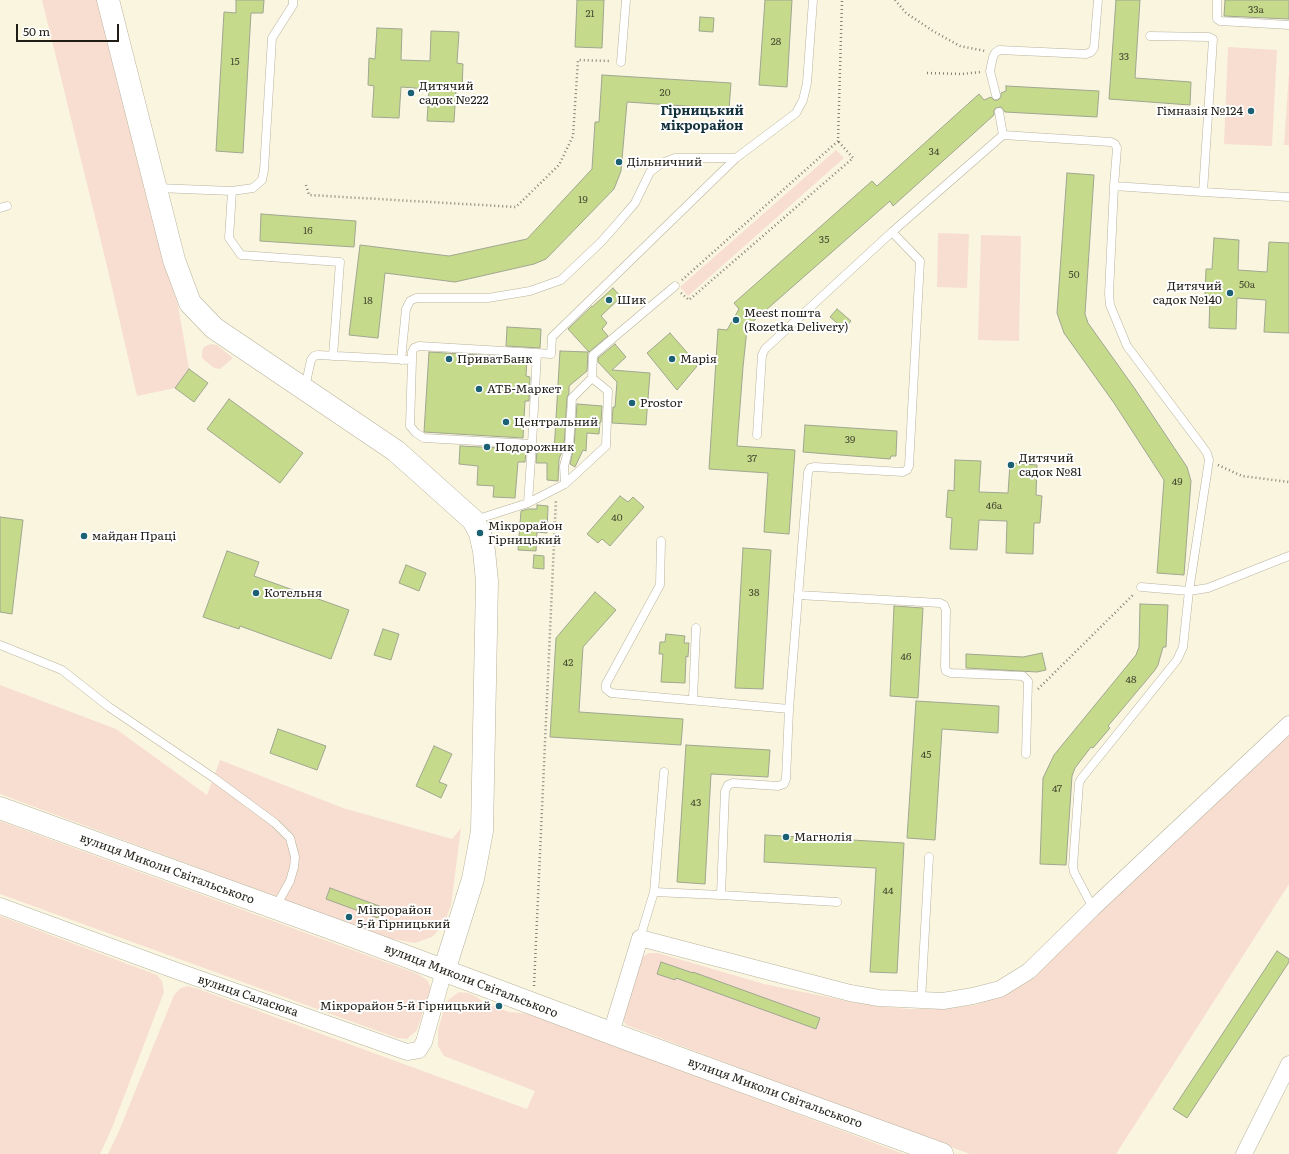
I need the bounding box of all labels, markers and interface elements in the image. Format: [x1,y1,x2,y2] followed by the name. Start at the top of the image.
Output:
[1248,4,1264,16] house number: 33а
[585,8,595,20] house number: 21
[18,16,121,42] scale bar
[23,22,50,40] text: 50 m
[771,36,781,48] house number: 28
[1119,51,1129,63] house number: 33
[230,56,240,68] house number: 15
[419,79,489,107] place label: Дитячий садок №222
[660,87,670,99] house number: 20
[406,88,416,98] marker: Дитячий садок №222
[660,103,744,134] district label: Гірницький мікрорайон
[1156,104,1243,118] place label: Гімназія №124
[1246,106,1256,116] marker: Гімназія №124
[929,146,939,158] house number: 34
[627,155,702,169] place label: Дільничний
[614,157,624,167] marker: Дільничний
[578,194,588,206] house number: 19
[303,225,313,237] house number: 16
[819,234,829,246] house number: 35
[1069,269,1079,281] house number: 50
[1153,279,1222,307] place label: Дитячий садок №140
[1239,279,1255,291] house number: 50а
[1225,288,1235,298] marker: Дитячий садок №140
[617,293,646,307] place label: Шик
[363,295,373,307] house number: 18
[604,295,614,305] marker: Шик
[744,306,849,334] place label: Meest пошта (Rozetka Delivery)
[731,315,741,325] marker: Meest пошта (Rozetka Delivery)
[457,352,532,366] place label: ПриватБанк
[680,352,717,366] place label: Марія
[444,354,454,364] marker: ПриватБанк
[667,354,677,364] marker: Марія
[487,382,561,396] place label: АТБ-Маркет
[474,384,484,394] marker: АТБ-Маркет
[640,396,682,410] place label: Prostor
[627,398,637,408] marker: Prostor
[514,415,598,429] place label: Центральний
[501,417,511,427] marker: Центральний
[845,434,855,446] house number: 39
[495,440,574,454] place label: Подорожник
[482,442,492,452] marker: Подорожник
[1019,451,1082,479] place label: Дитячий садок №81
[747,453,757,465] house number: 37
[1006,460,1016,470] marker: Дитячий садок №81
[1172,476,1182,488] house number: 49
[986,500,1002,512] house number: 46а
[611,512,623,524] house number: 40
[488,519,563,547] place label: Мiкрорайон Гiрницький
[475,528,485,538] marker: Мiкрорайон Гiрницький
[92,529,176,543] place label: майдан Праці
[79,531,89,541] marker: майдан Праці
[264,586,322,600] place label: Котельня
[749,587,759,599] house number: 38
[251,588,261,598] marker: Котельня
[901,651,911,663] house number: 46
[563,657,573,669] house number: 42
[1125,674,1137,686] house number: 48
[921,749,931,761] house number: 45
[1052,783,1062,795] house number: 47
[691,797,701,809] house number: 43
[794,830,852,844] place label: Магнолія
[78,831,256,907] street label: вулиця Миколи Світальського
[781,832,791,842] marker: Магнолія
[882,885,894,897] house number: 44
[357,903,450,931] place label: Мікрорайон 5-й Гірницький
[344,912,354,922] marker: Мікрорайон 5-й Гірницький
[382,941,560,1021] street label: вулиця Миколи Світальського
[196,972,300,1020] street label: вулиця Саласюка
[320,999,491,1013] place label: Мiкрорайон 5-й Гiрницький
[494,1001,504,1011] marker: Мiкрорайон 5-й Гiрницький
[686,1055,864,1131] street label: вулиця Миколи Світальського

